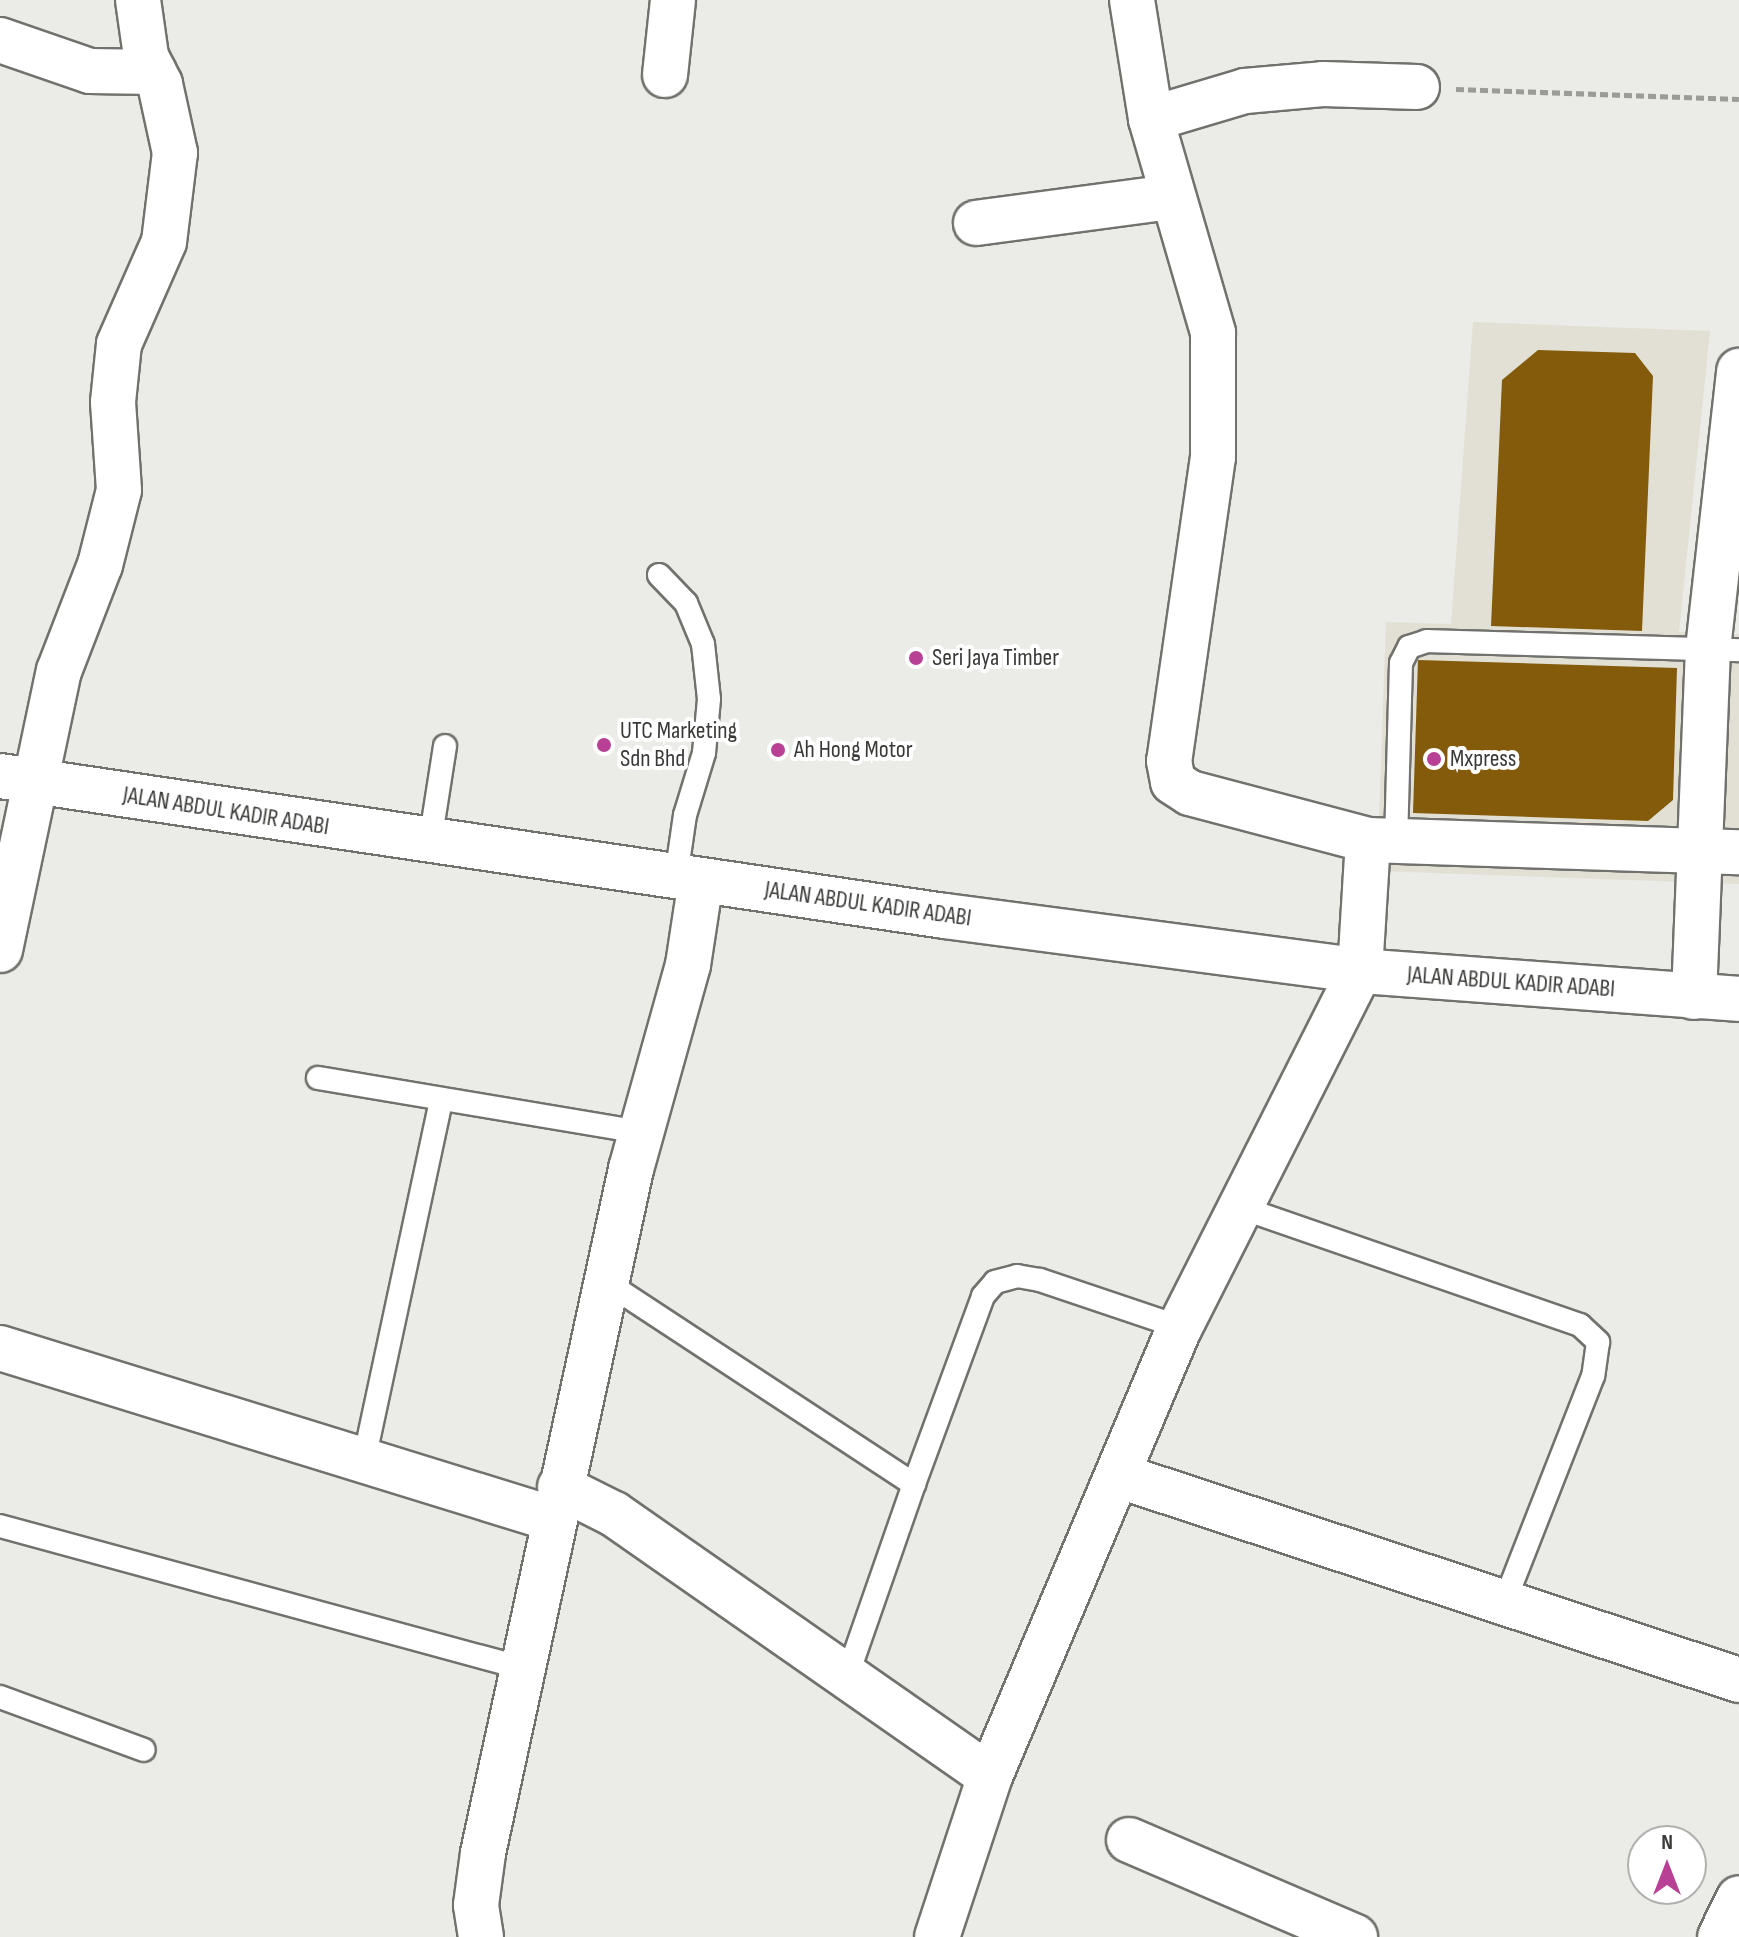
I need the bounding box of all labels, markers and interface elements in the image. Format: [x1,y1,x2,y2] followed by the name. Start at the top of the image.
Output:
[932,644,1059,672] place label: Seri Jaya Timber
[907,649,925,667] marker: Seri Jaya Timber
[620,717,737,773] place label: UTC Marketing Sdn Bhd
[595,736,613,754] marker: UTC Marketing Sdn Bhd
[794,736,913,764] place label: Ah Hong Motor
[769,741,787,759] marker: Ah Hong Motor
[1450,745,1516,773] place label: Mxpress
[1425,750,1443,768] marker: Mxpress
[121,780,331,842] street label: JALAN ABDUL KADIR ADABI
[763,875,973,933] street label: JALAN ABDUL KADIR ADABI
[1406,960,1616,1004] street label: JALAN ABDUL KADIR ADABI
[1627,1825,1707,1905] north arrow
[1661,1829,1673,1856] text: N

